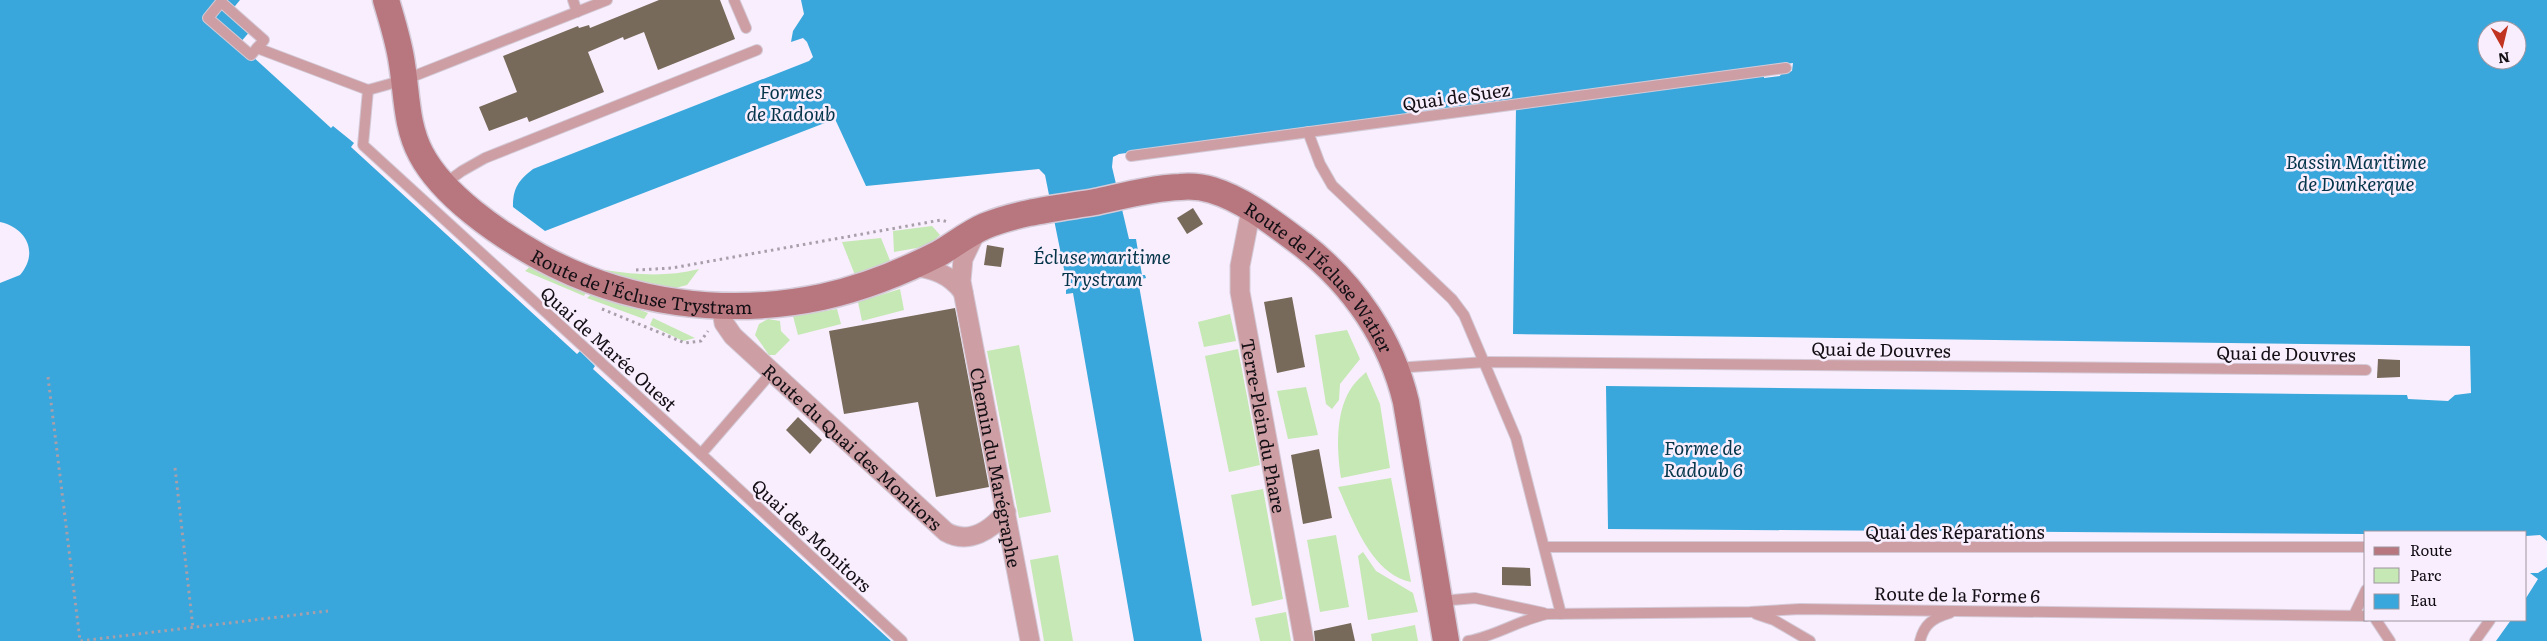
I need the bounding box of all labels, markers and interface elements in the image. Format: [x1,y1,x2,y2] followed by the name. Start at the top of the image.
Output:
[2477,20,2527,70] north arrow
[2496,48,2511,70] text: N
[1401,75,1512,117] street label: Quai de Suez
[746,77,836,127] water label: Formes de Radoub
[2285,147,2427,197] water label: Bassin Maritime de Dunkerque
[1240,194,1401,357] street label: Route de l'Écluse Watier
[526,241,752,320] street label: Route de l'Écluse Trystram
[1033,242,1171,292] water label: Écluse maritime Trystram
[535,279,684,417] street label: Quai de Marée Ouest
[1811,334,1951,364] street label: Quai de Douvres
[1235,336,1294,515] street label: Terre-Plein du Phare
[2216,338,2356,368] street label: Quai de Douvres
[757,357,949,536] street label: Route du Quai des Monitors
[964,365,1029,570] street label: Chemin du Marégraphe
[1663,433,1743,483] water label: Forme de Radoub 6
[746,472,878,598] street label: Quai des Monitors
[1865,518,2045,545] street label: Quai des Réparations
[2364,531,2527,621] legend
[2410,538,2452,561] text: Route
[2410,563,2442,586] text: Parc
[1874,579,2041,609] street label: Route de la Forme 6
[2410,588,2437,611] text: Eau

